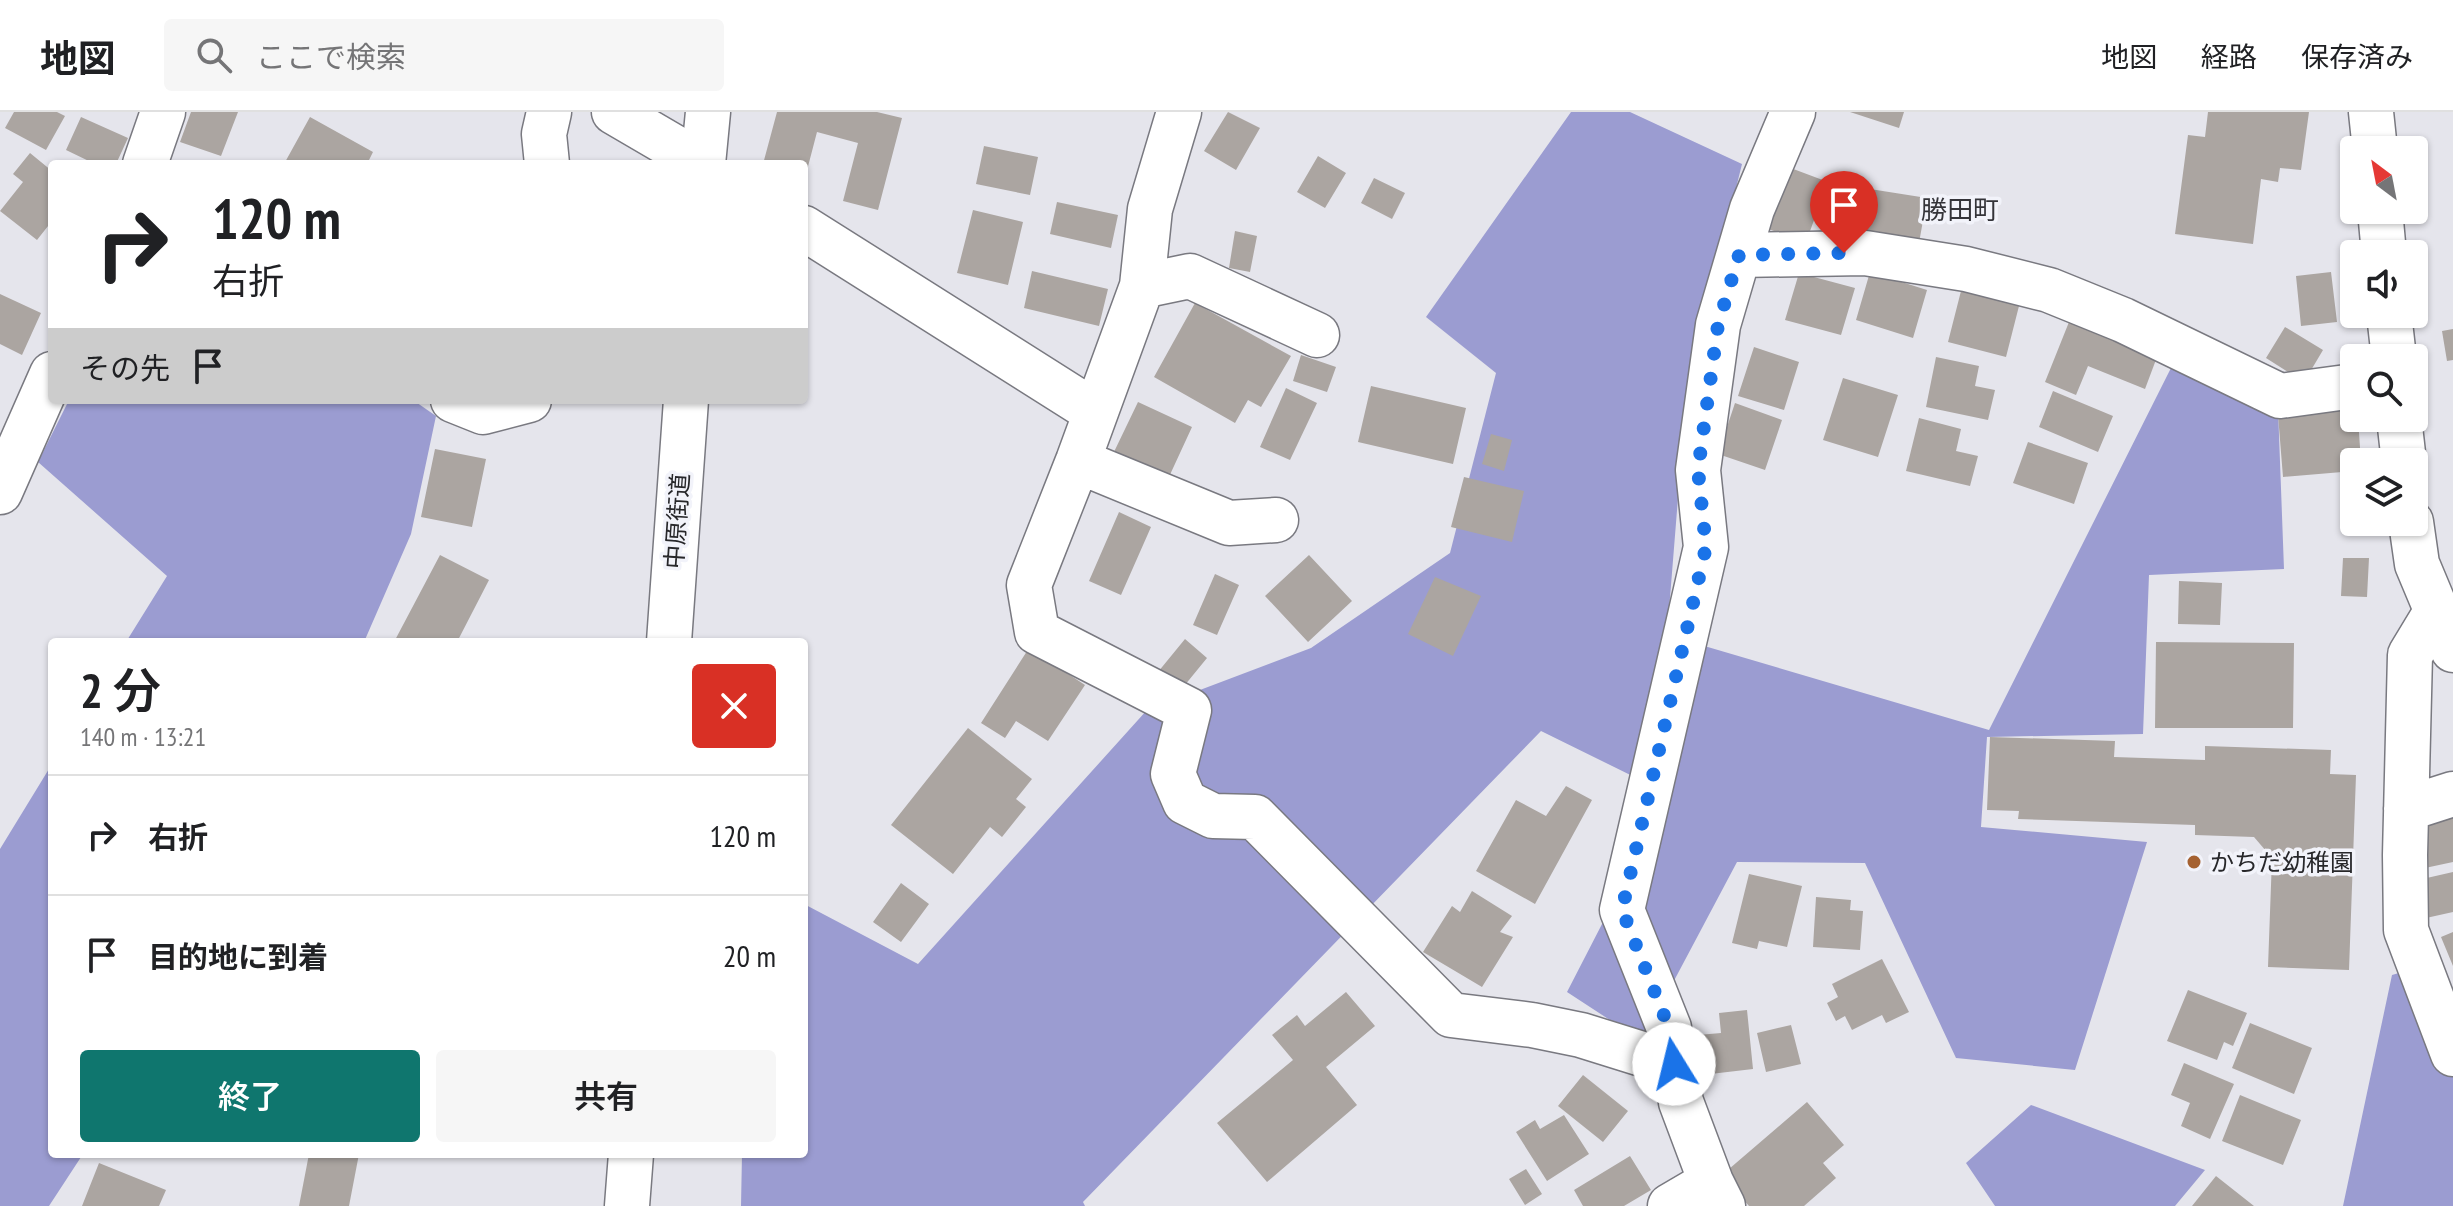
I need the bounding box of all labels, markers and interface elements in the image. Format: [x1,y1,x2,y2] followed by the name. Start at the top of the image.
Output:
[164,19,724,91] search box
[40,33,116,82] text: 地図
[192,33,236,77] icon: search
[256,37,406,76] text: ここで検索
[2101,38,2157,75] text: 地図
[2201,38,2257,75] text: 経路
[2301,38,2413,75] text: 保存済み
[2340,136,2428,224] north arrow
[2340,136,2428,536] map controls
[1810,171,1878,253] pin
[212,182,341,254] text: 120 m
[1822,183,1866,227] icon: arrive
[80,192,184,296] icon: right
[1921,193,1999,226] district label: 勝田町
[2340,240,2428,328] button: sound
[212,257,284,304] text: 右折
[186,344,230,388] icon: arrive
[2340,344,2428,432] button: search
[80,348,170,387] text: その先
[2340,448,2428,536] button: layers
[658,472,696,570] street label: 中原街道
[80,659,161,721] text: 2 分
[692,664,776,748] button: close
[80,720,206,753] text: 140 m · 13:21
[80,813,124,857] icon: right
[710,816,776,855] text: 120 m
[148,817,208,856] text: 右折
[2210,847,2354,878] place label: かちだ幼稚園
[2185,853,2203,871] marker: かちだ幼稚園
[80,933,124,977] icon: arrive
[723,936,776,975] text: 20 m
[148,937,328,976] text: 目的地に到着
[1632,1022,1716,1106] position arrow
[80,1050,420,1142] button: 終了
[436,1050,776,1142] button: 共有

